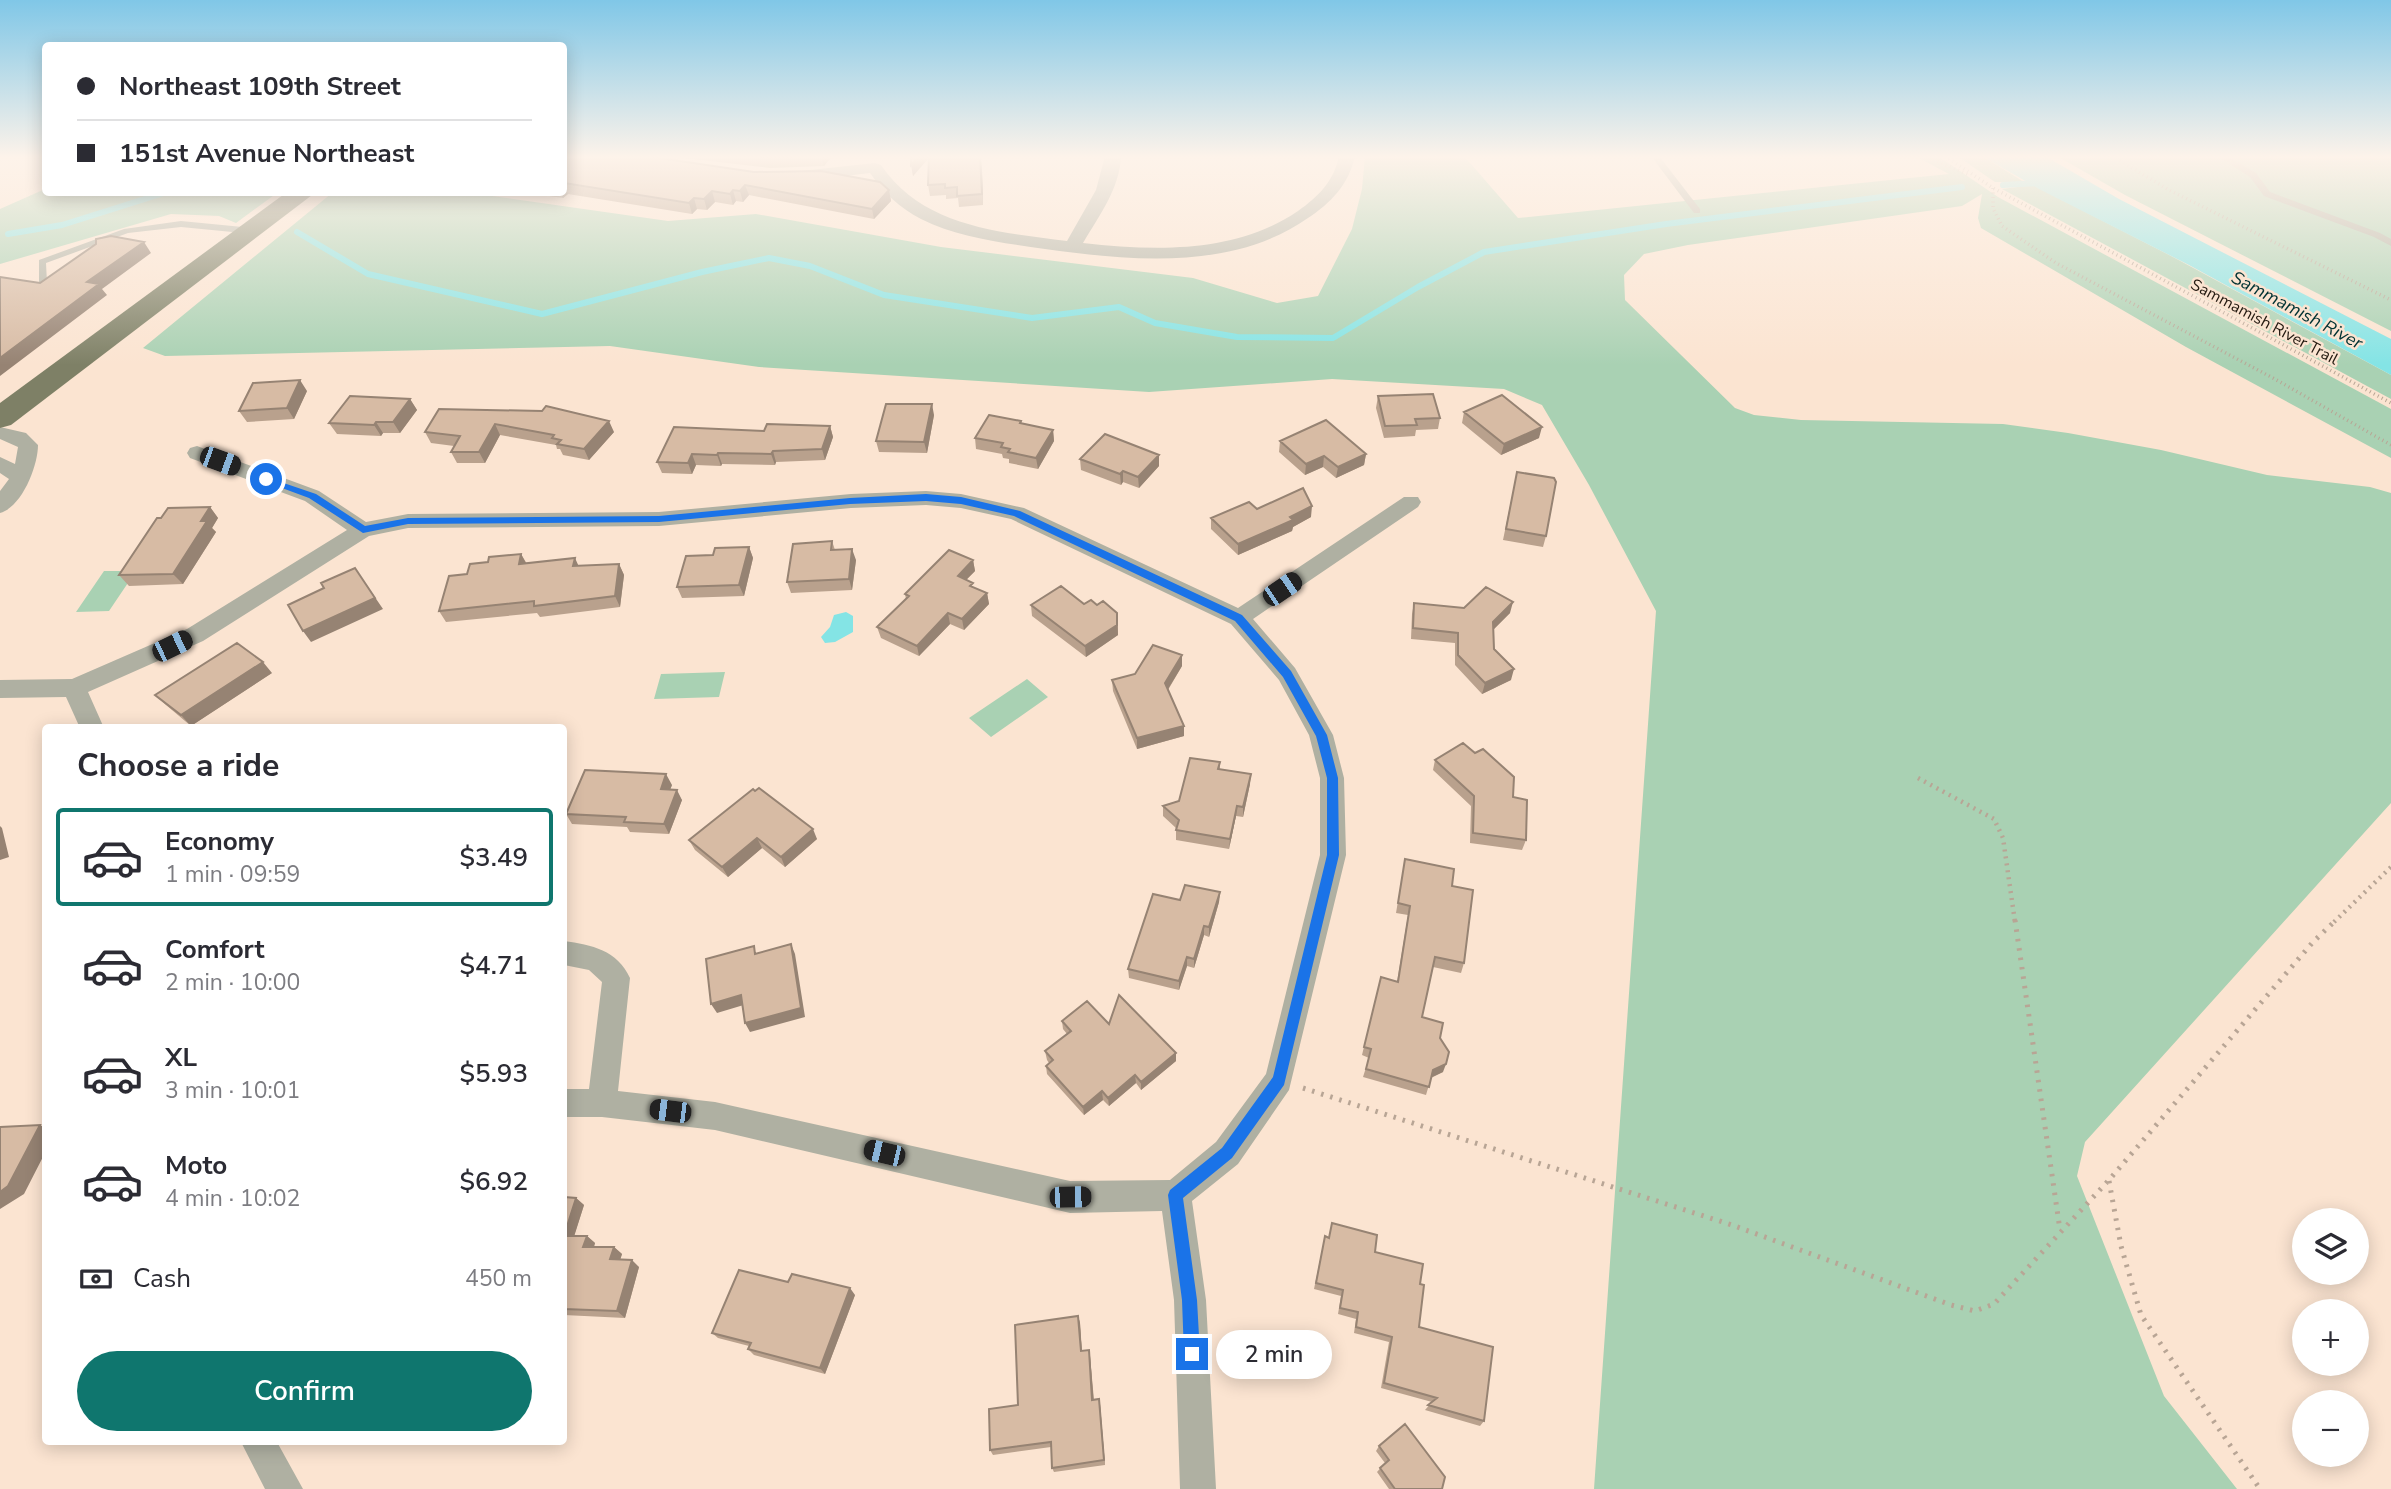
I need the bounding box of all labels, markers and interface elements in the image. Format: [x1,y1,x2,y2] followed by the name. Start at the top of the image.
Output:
[119,69,401,104] text: Northeast 109th Street
[119,136,414,171] text: 151st Avenue Northeast
[2227,265,2367,355] water label: Sammamish River
[2187,274,2342,370] street label: Sammamish River Trail
[197,444,244,478] car
[250,463,282,495] route start
[1259,569,1306,609] car
[149,627,196,665] car
[77,744,279,787] text: Choose a ride
[165,824,274,859] text: Economy
[81,826,144,889] icon: car
[459,840,528,875] text: $3.49
[165,859,300,890] text: 1 min · 09:59
[165,932,265,967] text: Comfort
[81,934,144,997] icon: car
[459,948,528,983] text: $4.71
[165,967,300,998] text: 2 min · 10:00
[165,1040,197,1075] text: XL
[81,1042,144,1105] icon: car
[459,1056,528,1091] text: $5.93
[165,1075,300,1106] text: 3 min · 10:01
[648,1098,693,1124] car
[862,1138,907,1168] car
[165,1148,227,1183] text: Moto
[81,1150,144,1213] icon: car
[459,1164,528,1199] text: $6.92
[165,1183,300,1214] text: 4 min · 10:02
[1049,1186,1092,1208] car
[2292,1208,2369,1467] map controls
[2292,1208,2369,1285] button: layers
[77,1260,115,1298] icon: cash
[133,1261,191,1296] text: Cash
[465,1263,532,1294] text: 450 m
[2292,1299,2369,1376] button: +
[1216,1330,1332,1378] callout: 2 min
[1176,1338,1208,1370] route end
[1245,1339,1303,1370] text: 2 min
[77,1351,532,1431] button: Confirm
[2292,1390,2369,1467] button: −

